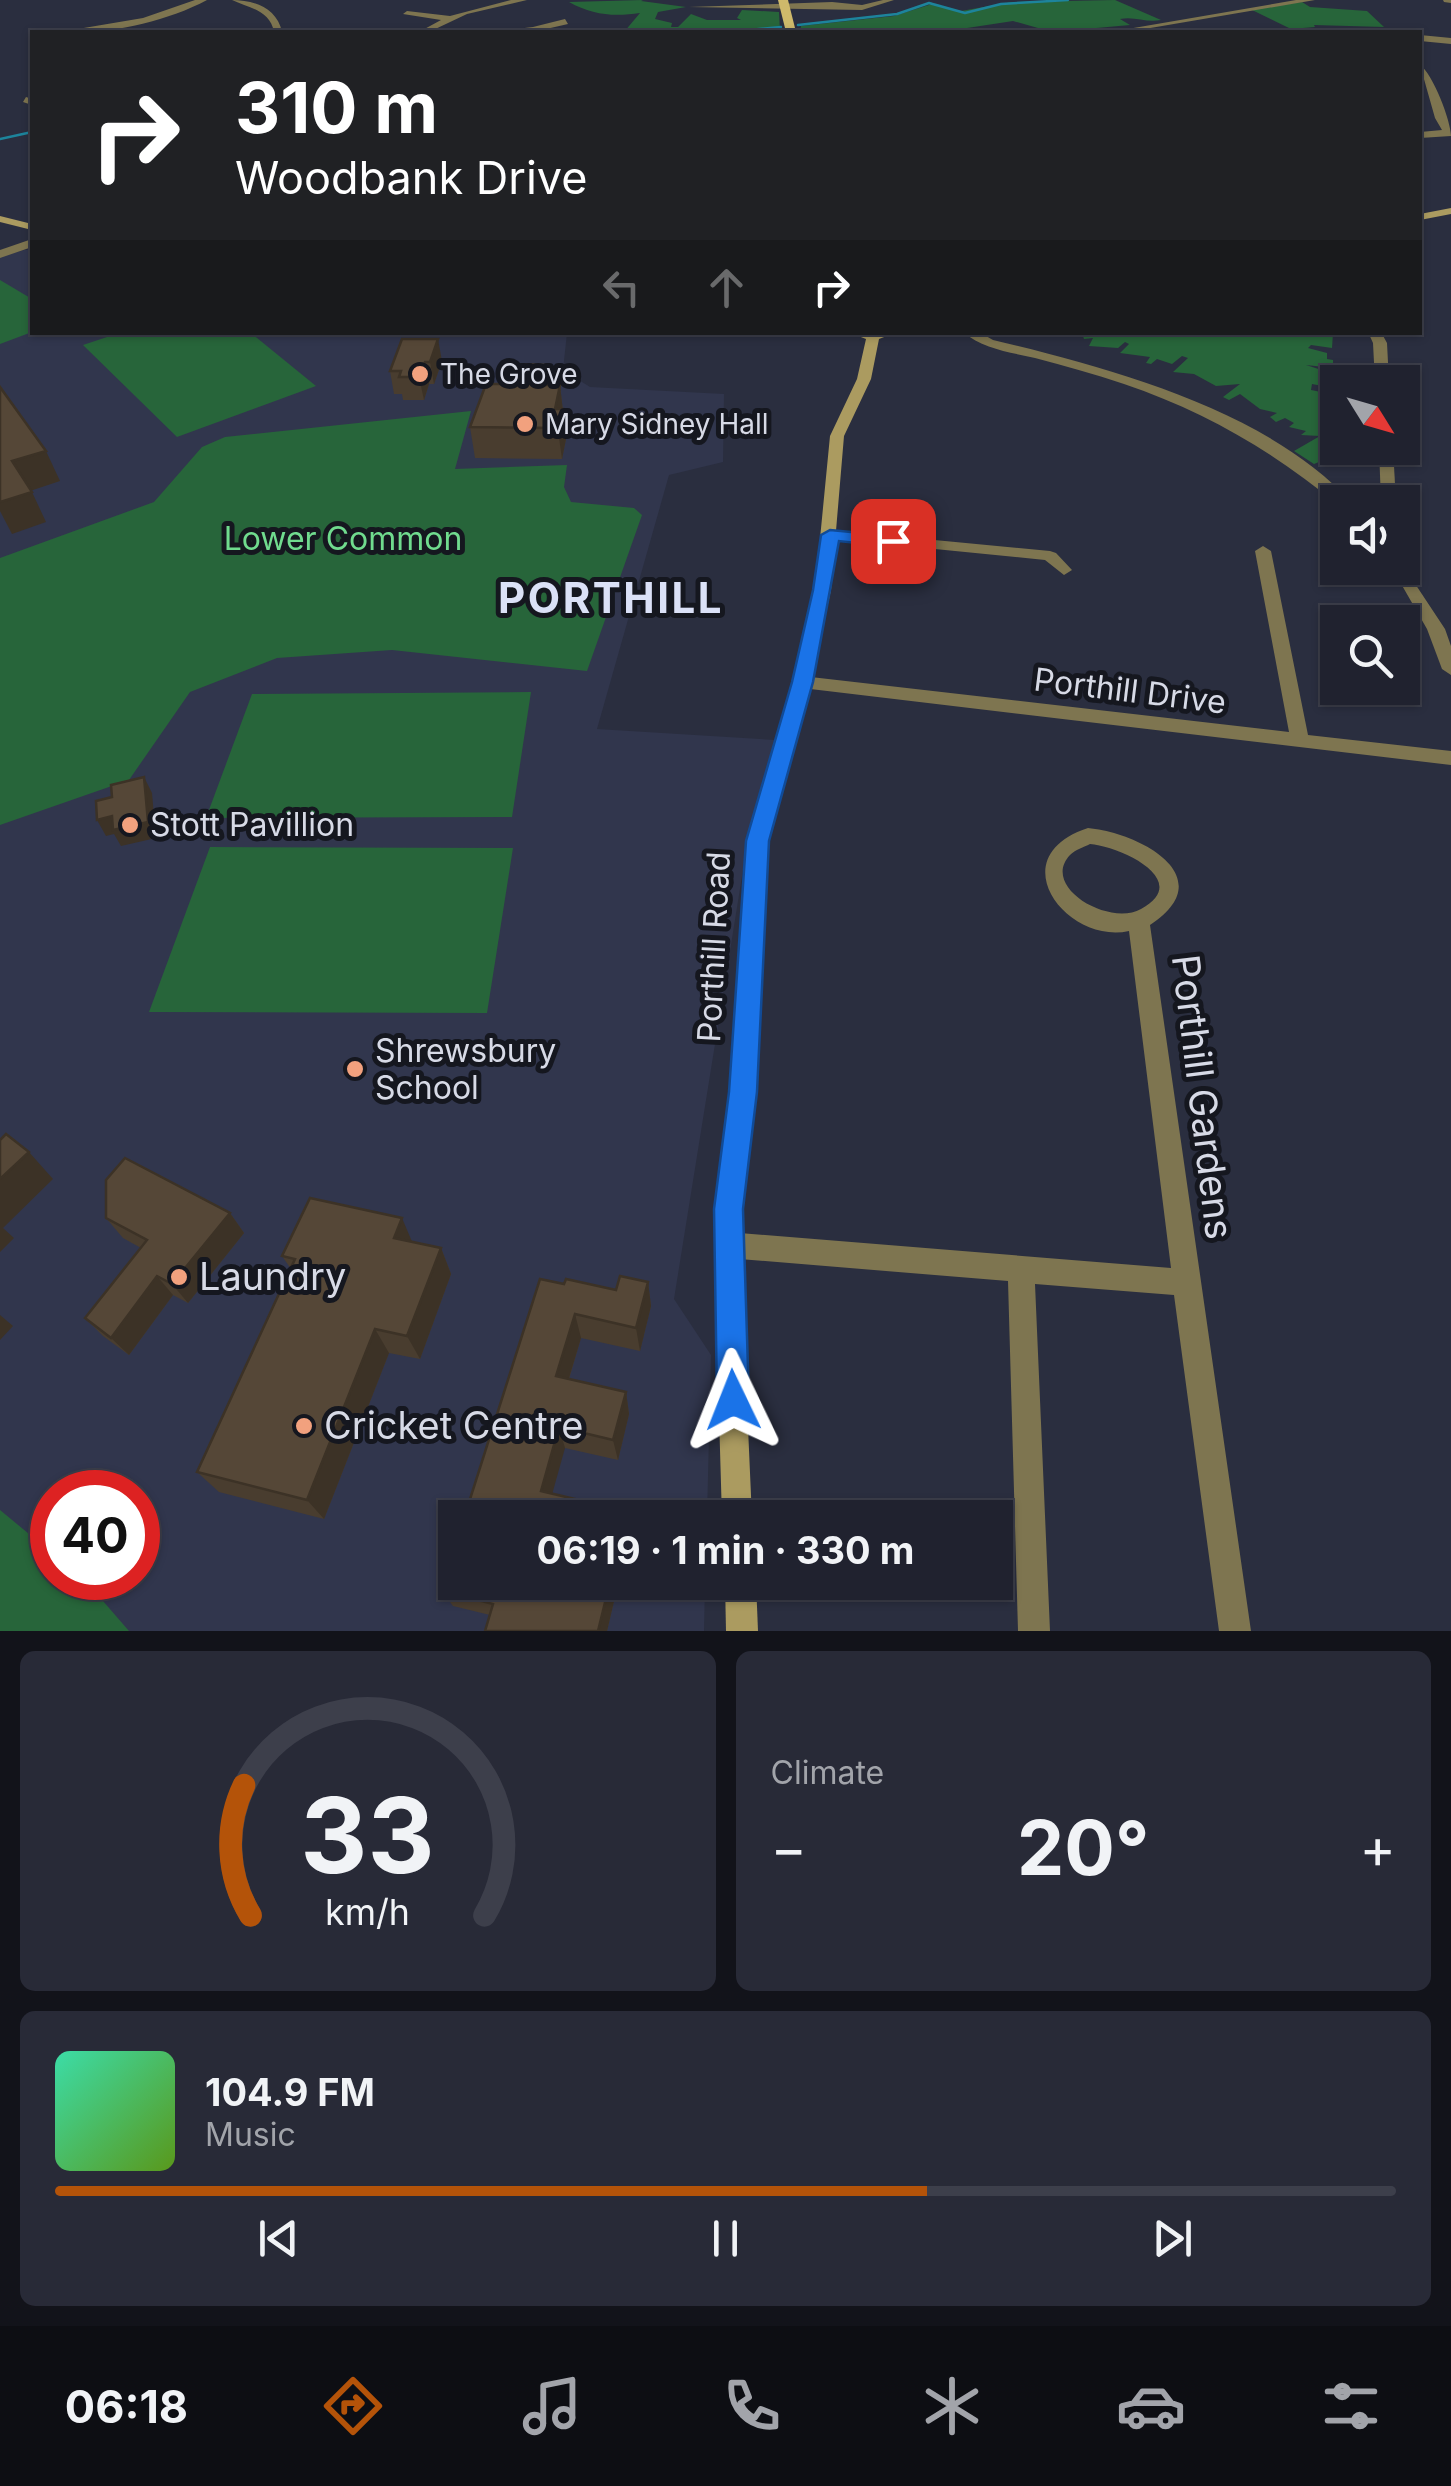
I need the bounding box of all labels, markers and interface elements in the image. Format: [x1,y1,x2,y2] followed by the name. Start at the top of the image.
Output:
[235,65,438,150] text: 310 m
[70,70,200,200] icon: right
[235,150,587,205] text: Woodbank Drive
[594,260,649,315] icon: left
[699,260,754,315] icon: ahead
[804,260,859,315] icon: right
[440,357,578,391] place label: The Grove
[409,363,431,385] marker: The Grove
[1320,365,1420,465] north arrow
[1320,365,1420,705] map controls
[545,407,769,441] place label: Mary Sidney Hall
[514,413,536,435] marker: Mary Sidney Hall
[1320,485,1420,585] button: sound
[851,499,936,584] pin
[866,514,921,569] icon: arrive
[224,519,462,558] park label: Lower Common
[498,572,724,623] district label: PORTHILL
[1320,605,1420,705] button: search
[1032,659,1228,722] street label: Porthill Drive
[150,805,354,844] place label: Stott Pavillion
[119,814,141,836] marker: Stott Pavillion
[689,851,738,1043] street label: Porthill Road
[1163,952,1243,1242] street label: Porthill Gardens
[375,1031,556,1107] place label: Shrewsbury School
[344,1058,366,1080] marker: Shrewsbury School
[199,1253,346,1299] place label: Laundry
[168,1266,190,1288] marker: Laundry
[681,1348,785,1452] position arrow
[324,1402,583,1448] place label: Cricket Centre
[293,1415,315,1437] marker: Cricket Centre
[30,1470,160,1600] speed limit sign: 40
[537,1527,914,1573] text: 06:19 · 1 min · 330 m
[771,1753,884,1792] text: Climate
[301,1772,435,1898] text: 33
[1017,1802,1149,1893] text: 20°
[771,1815,807,1881] text: −
[1360,1815,1396,1881] text: +
[325,1890,410,1934] text: km/h
[205,2069,375,2115] text: 104.9 FM
[205,2115,296,2154] text: Music
[251,2211,306,2266] icon: previous
[698,2211,753,2266] icon: pause
[1145,2211,1200,2266] icon: next
[318,2371,388,2441] icon: directions
[517,2371,587,2441] icon: music
[717,2371,787,2441] icon: phone
[917,2371,987,2441] icon: climate
[1116,2371,1186,2441] icon: car
[1316,2371,1386,2441] icon: filters
[65,2379,188,2434] text: 06:18

